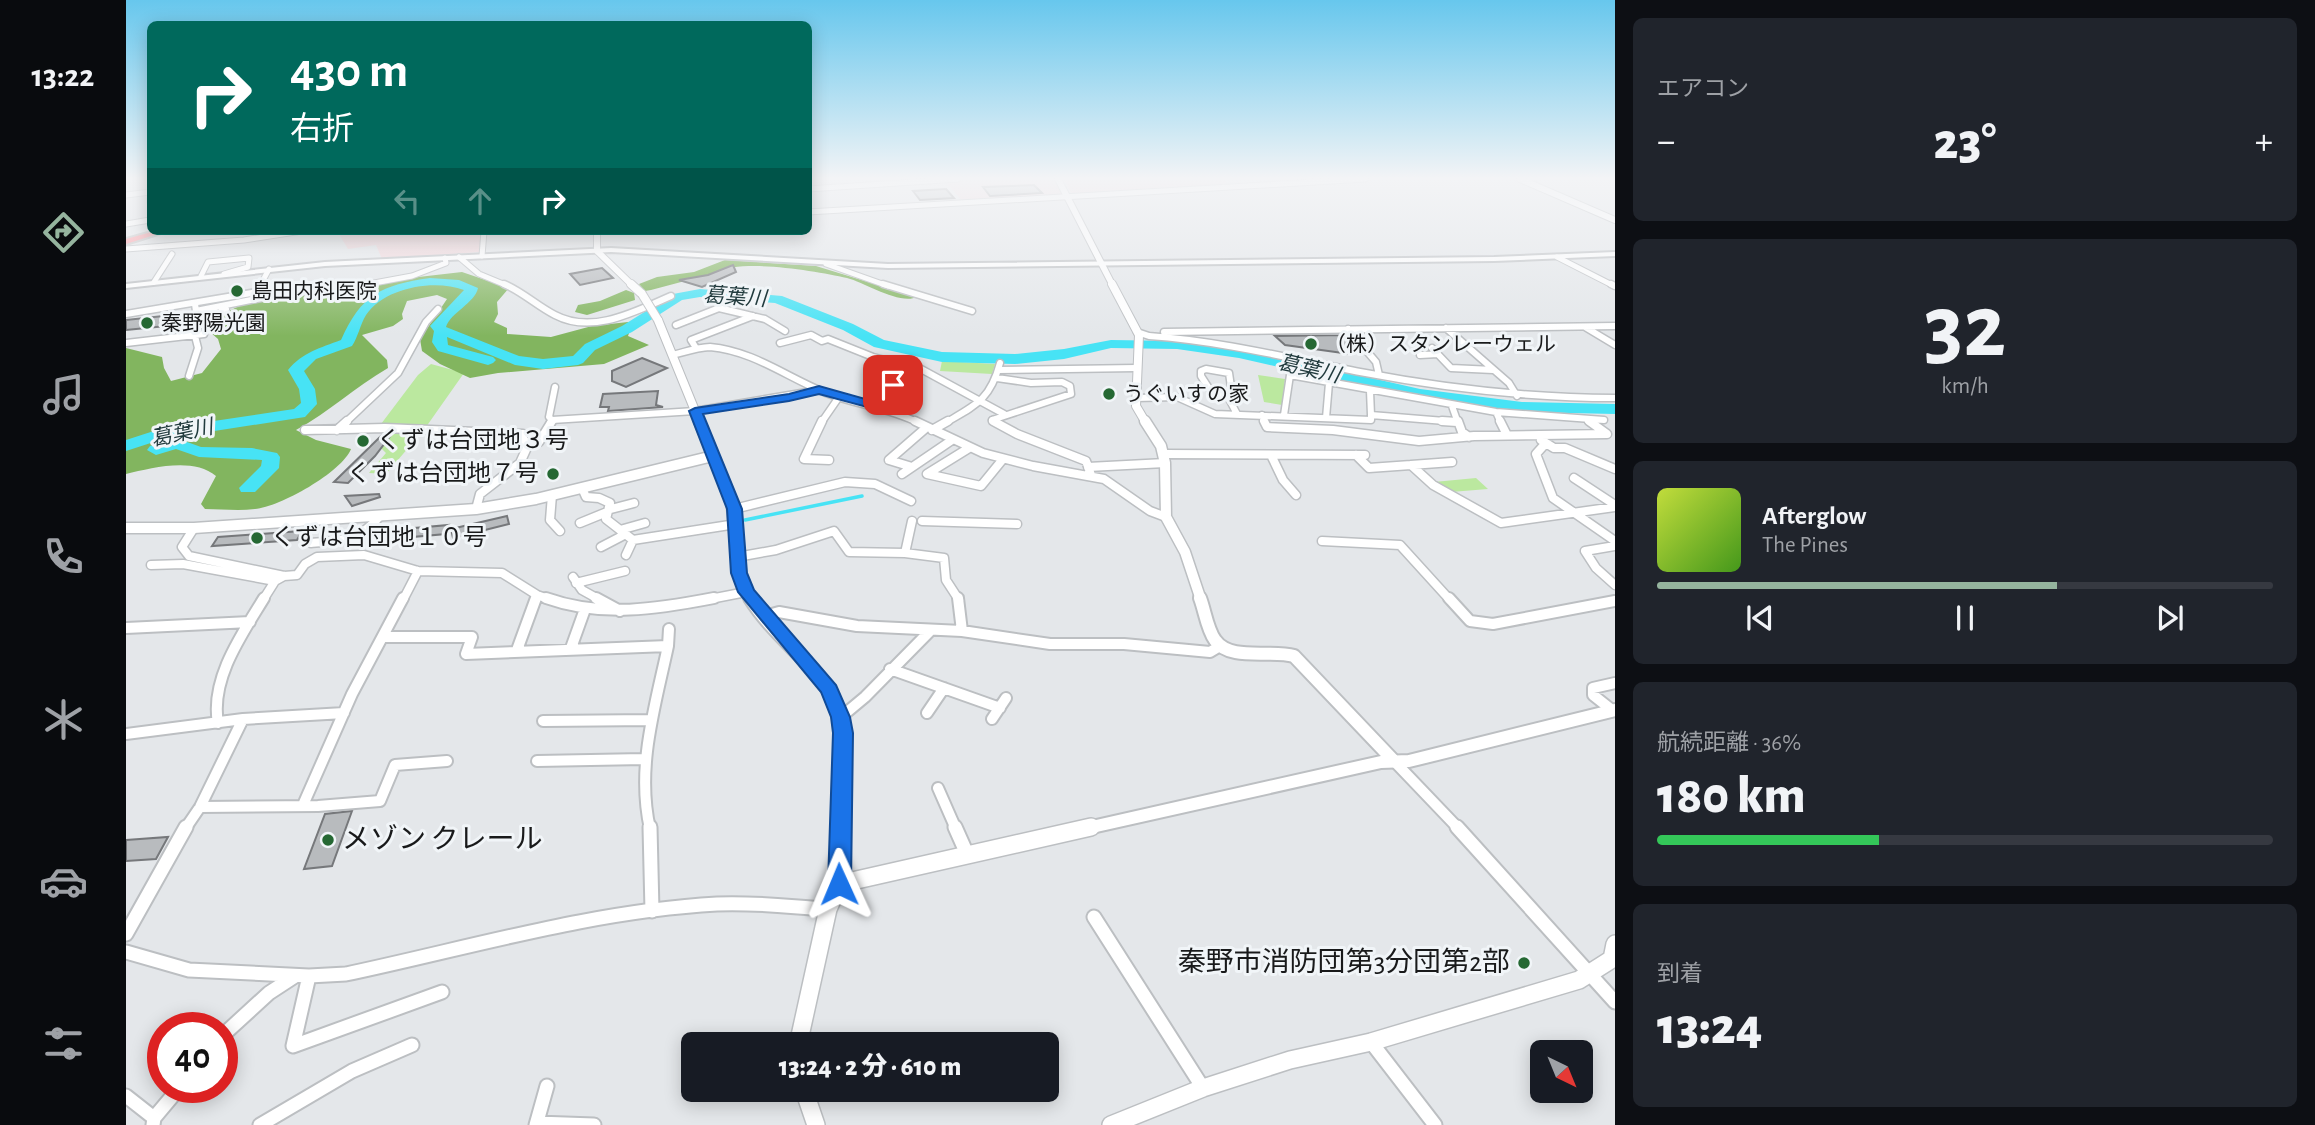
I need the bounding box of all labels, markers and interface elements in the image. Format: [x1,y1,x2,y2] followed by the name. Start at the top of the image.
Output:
[290,47,408,96] text: 430 m
[175,49,266,140] icon: right
[32,60,94,92] text: 13:22
[1657,78,1749,101] text: エアコン
[290,113,354,145] text: 右折
[1934,116,1996,168] text: 23°
[1657,123,1675,161] text: −
[2255,123,2273,161] text: +
[388,182,426,220] icon: left
[461,182,499,220] icon: ahead
[534,182,572,220] icon: right
[39,208,88,257] icon: directions
[251,280,377,302] place label: 島田内科医院
[1924,282,2006,373] text: 32
[229,283,245,299] marker: 島田内科医院
[703,283,769,310] water label: 葛葉川
[161,312,266,334] place label: 秦野陽光園
[139,315,155,331] marker: 秦野陽光園
[1325,333,1556,355] place label: （株）スタンレーウェル
[1303,336,1319,352] marker: （株）スタンレーウェル
[1276,351,1344,387] water label: 葛葉川
[863,355,923,415] pin
[874,366,912,404] icon: arrive
[39,370,88,419] icon: music
[1941,375,1989,398] text: km/h
[1123,383,1249,405] place label: うぐいすの家
[1101,386,1117,402] marker: うぐいすの家
[149,415,217,450] water label: 葛葉川
[377,427,569,453] place label: くずは台団地３号
[355,433,371,449] marker: くずは台団地３号
[347,460,539,486] place label: くずは台団地７号
[545,466,561,482] marker: くずは台団地７号
[1762,503,1866,529] text: Afterglow
[271,524,487,550] place label: くずは台団地１０号
[249,530,265,546] marker: くずは台団地１０号
[39,532,88,581] icon: phone
[1762,534,1848,557] text: The Pines
[1741,599,1779,637] icon: previous
[1946,599,1984,637] icon: pause
[2151,599,2189,637] icon: next
[39,695,88,744] icon: climate
[1657,732,1801,755] text: 航続距離 · 36%
[1657,770,1806,822] text: 180 km
[342,824,543,854] place label: メゾン クレール
[320,832,336,848] marker: メゾン クレール
[802,847,876,921] position arrow
[39,857,88,906] icon: car
[1178,947,1510,977] place label: 秦野市消防団第3分団第2部
[1516,955,1532,971] marker: 秦野市消防団第3分団第2部
[1657,963,1703,986] text: 到着
[1657,1001,1763,1053] text: 13:24
[147,1012,238,1103] speed limit sign: 40
[39,1019,88,1068] icon: filters
[1530,1040,1592,1102] north arrow
[1530,1040,1593,1103] map controls
[779,1054,961,1080] text: 13:24 · 2 分 · 610 m

